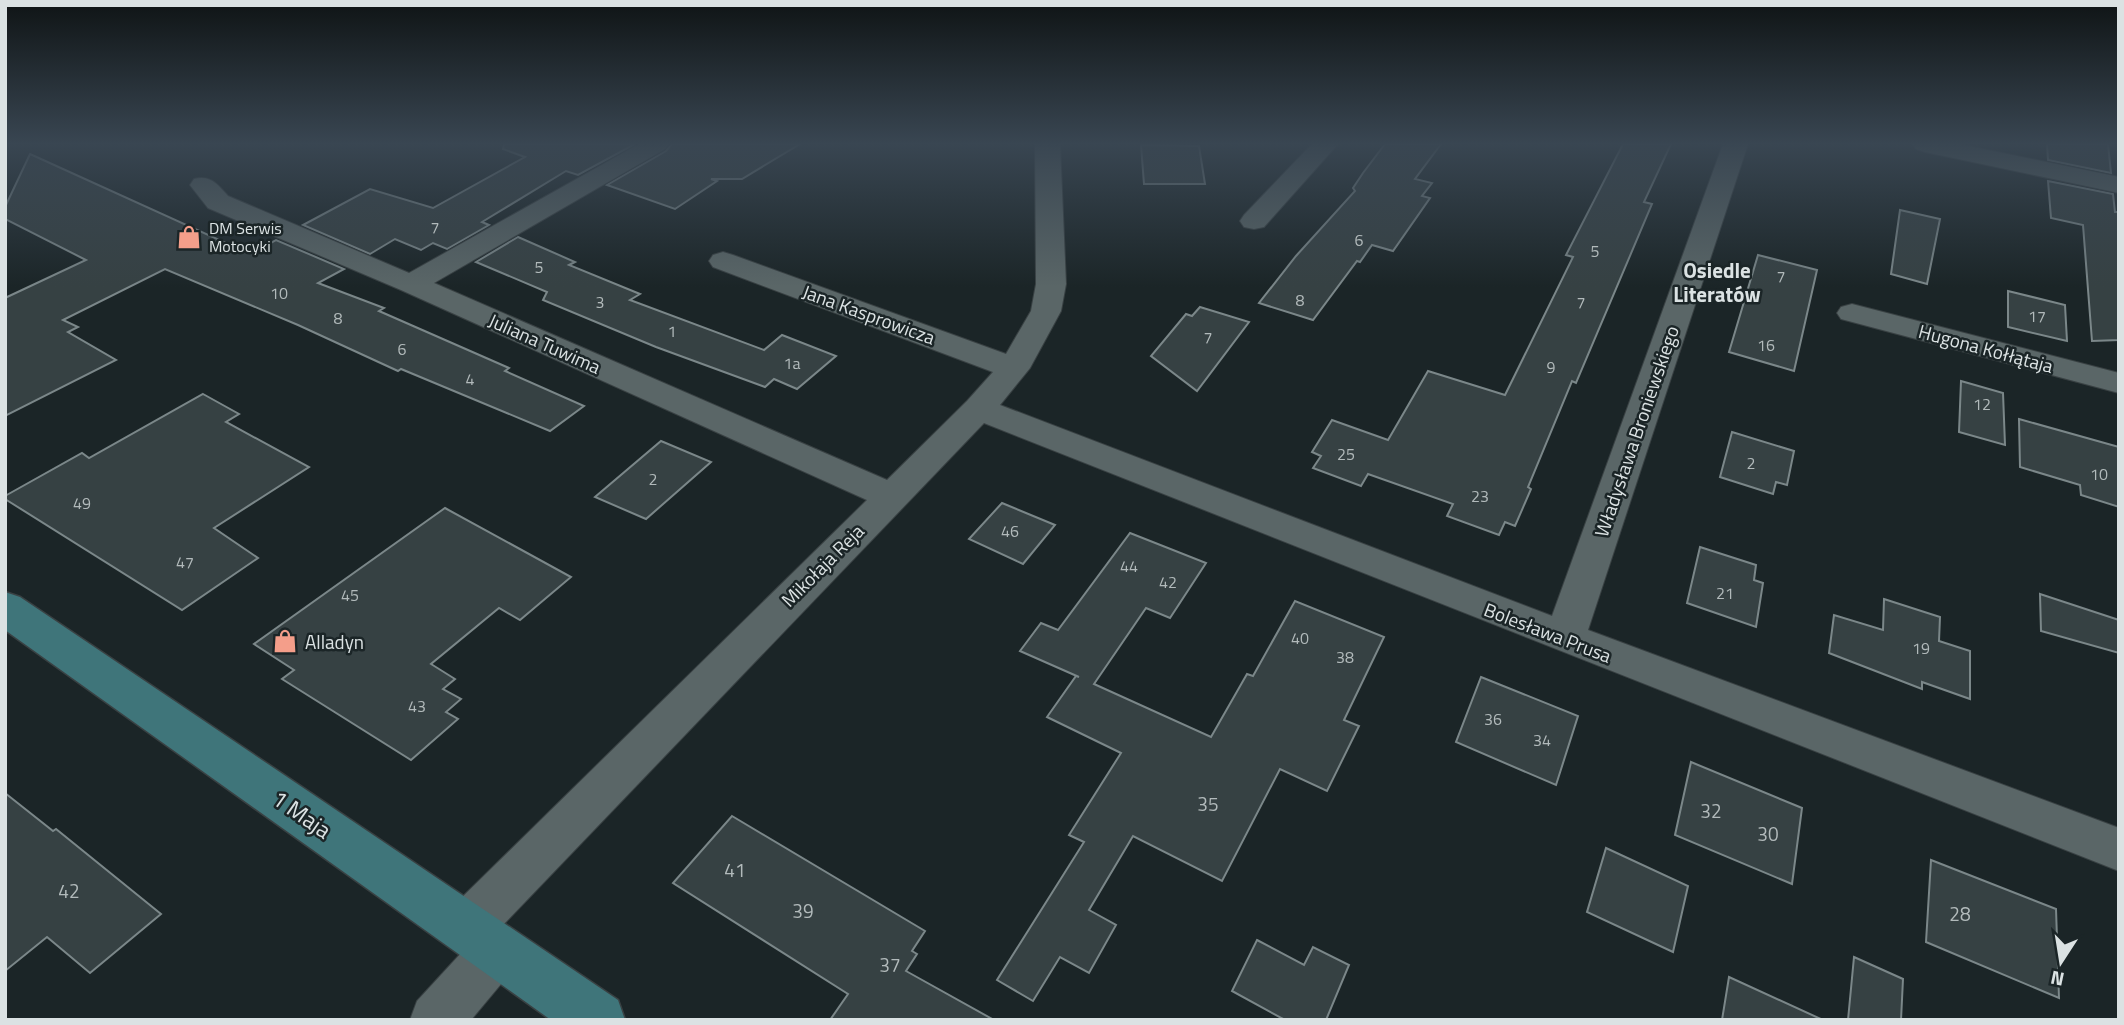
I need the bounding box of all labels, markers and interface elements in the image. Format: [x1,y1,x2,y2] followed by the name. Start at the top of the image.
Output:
[431,215,439,239] house number: 7
[209,216,282,258] place label: DM Serwis Motocyki
[175,223,203,251] shop icon: DM Serwis Motocyki
[1355,228,1364,252] house number: 6
[1591,239,1600,263] house number: 5
[1673,254,1761,310] district label: Osiedle Literatów
[535,255,544,279] house number: 5
[1777,264,1785,288] house number: 7
[798,277,940,352] street label: Jana Kasprowicza
[270,281,288,305] house number: 10
[1296,288,1305,312] house number: 8
[596,290,604,314] house number: 3
[1577,290,1585,314] house number: 7
[2028,304,2046,328] house number: 17
[484,305,606,381] street label: Juliana Tuwima
[334,306,343,330] house number: 8
[1915,316,2057,380] street label: Hugona Kołłątaja
[668,319,676,343] house number: 1
[1586,322,1686,540] street label: Władysława Broniewskiego
[1204,325,1212,349] house number: 7
[1757,333,1775,357] house number: 16
[398,337,407,361] house number: 6
[784,351,800,375] house number: 1a
[1547,355,1556,379] house number: 9
[466,367,475,391] house number: 4
[1973,392,1991,416] house number: 12
[1337,442,1355,466] house number: 25
[1747,451,1755,475] house number: 2
[2090,462,2108,486] house number: 10
[649,467,657,491] house number: 2
[1471,484,1489,508] house number: 23
[73,491,91,515] house number: 49
[774,517,870,613] street label: Mikołaja Reja
[1001,519,1019,543] house number: 46
[176,550,194,574] house number: 47
[1120,554,1138,578] house number: 44
[1159,570,1177,594] house number: 42
[1716,581,1734,605] house number: 21
[341,583,359,607] house number: 45
[1480,594,1616,670] street label: Bolesława Prusa
[1291,626,1309,650] house number: 40
[271,627,299,655] shop icon: Alladyn
[305,627,364,656] place label: Alladyn
[1912,636,1930,660] house number: 19
[1336,645,1354,669] house number: 38
[408,694,426,718] house number: 43
[1484,707,1502,731] house number: 36
[1533,728,1551,752] house number: 34
[265,781,339,847] street label: 1 Maja
[1197,789,1219,818] house number: 35
[1700,796,1722,825] house number: 32
[1757,819,1779,848] house number: 30
[724,855,746,884] house number: 41
[58,876,80,905] house number: 42
[792,896,814,925] house number: 39
[1949,899,1971,928] house number: 28
[2026,927,2096,997] north arrow
[879,950,901,979] house number: 37
[2048,964,2067,995] text: N

